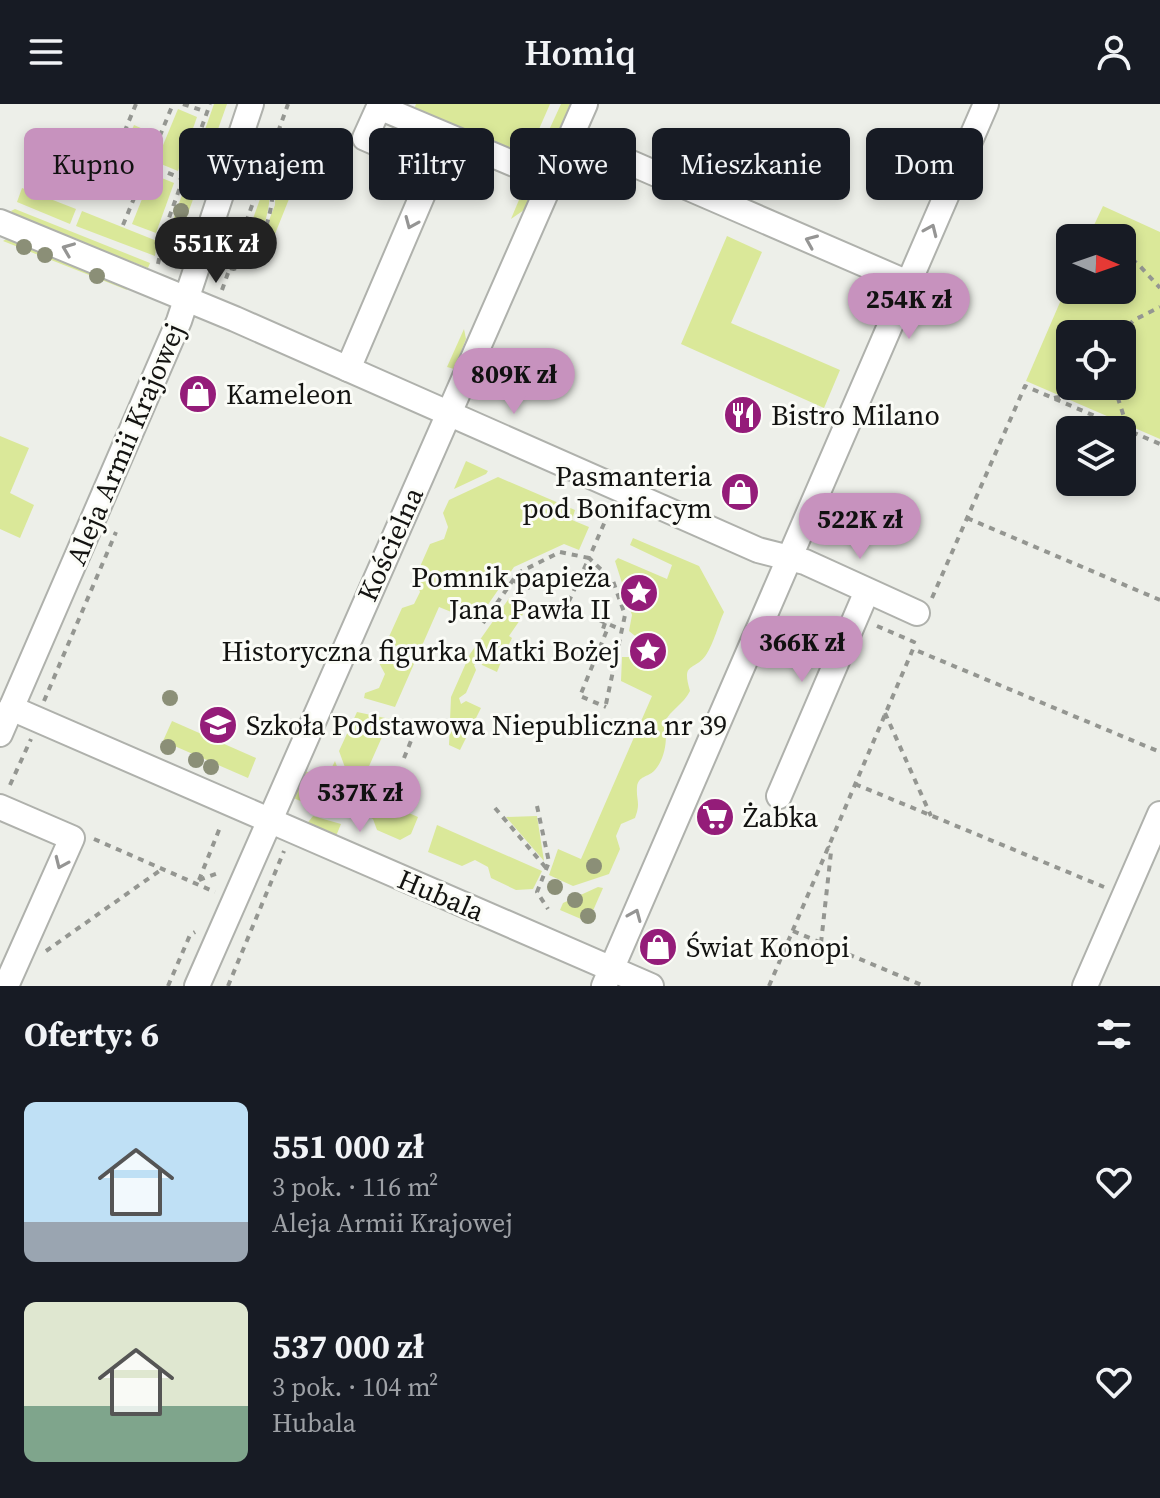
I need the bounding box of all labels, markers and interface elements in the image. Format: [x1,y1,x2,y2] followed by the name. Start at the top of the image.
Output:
[524,28,636,77] text: Homiq
[24,30,68,74] icon: menu
[1092,30,1136,74] icon: person
[24,128,163,200] chip: Kupno
[179,128,353,200] chip: Wynajem
[369,128,494,200] chip: Filtry
[510,128,636,200] chip: Nowe
[652,128,850,200] chip: Mieszkanie
[866,128,983,200] chip: Dom
[405,215,421,229] one-way arrow
[142,217,290,285] pin: 551K zł
[922,224,938,238] one-way arrow
[1056,224,1136,304] north arrow
[1056,224,1136,496] map controls
[173,225,259,261] text: 551K zł
[805,234,819,250] one-way arrow
[62,242,76,259] one-way arrow
[835,273,983,341] pin: 254K zł
[866,281,952,317] text: 254K zł
[57,317,193,571] street label: Aleja Armii Krajowej
[1056,320,1136,400] button: locate
[440,348,588,416] pin: 809K zł
[471,356,557,392] text: 809K zł
[177,373,219,415] shop icon: Kameleon
[226,375,353,413] place label: Kameleon
[722,394,764,436] restaurant icon: Bistro Milano
[771,396,940,434] place label: Bistro Milano
[1056,416,1136,496] button: layers
[522,457,713,527] place label: Pasmanteria pod Bonifacym
[719,471,761,513] shop icon: Pasmanteria pod Bonifacym
[348,480,432,607] street label: Kościelna
[786,493,934,561] pin: 522K zł
[817,501,903,537] text: 522K zł
[411,558,612,628] place label: Pomnik papieża Jana Pawła II
[618,572,660,614] place icon: Pomnik papieża Jana Pawła II
[728,616,876,684] pin: 366K zł
[759,624,845,660] text: 366K zł
[627,630,669,672] place icon: Historyczna figurka Matki Bożej
[221,632,620,670] place label: Historyczna figurka Matki Bożej
[197,704,239,746] school or university icon: Szkoła Podstawowa Niepubliczna nr 39
[246,706,727,744] place label: Szkoła Podstawowa Niepubliczna nr 39
[286,766,434,834] pin: 537K zł
[317,774,403,810] text: 537K zł
[694,796,736,838] supermarket icon: Żabka
[743,798,819,836] place label: Żabka
[54,855,70,869] one-way arrow
[392,860,491,930] street label: Hubala
[625,908,641,923] one-way arrow
[637,926,679,968] shop icon: Świat Konopi
[686,928,850,966] place label: Świat Konopi
[24,1011,159,1057] text: Oferty: 6
[1092,1012,1136,1056] icon: filters
[272,1123,424,1169] text: 551 000 zł
[88,1134,184,1230] icon: home
[1092,1160,1136,1204] icon: heart
[272,1169,438,1205] text: 3 pok. · 116 m²
[272,1205,513,1241] text: Aleja Armii Krajowej
[272,1323,424,1369] text: 537 000 zł
[88,1334,184,1430] icon: home
[1092,1360,1136,1404] icon: heart
[272,1369,438,1405] text: 3 pok. · 104 m²
[272,1405,356,1441] text: Hubala

